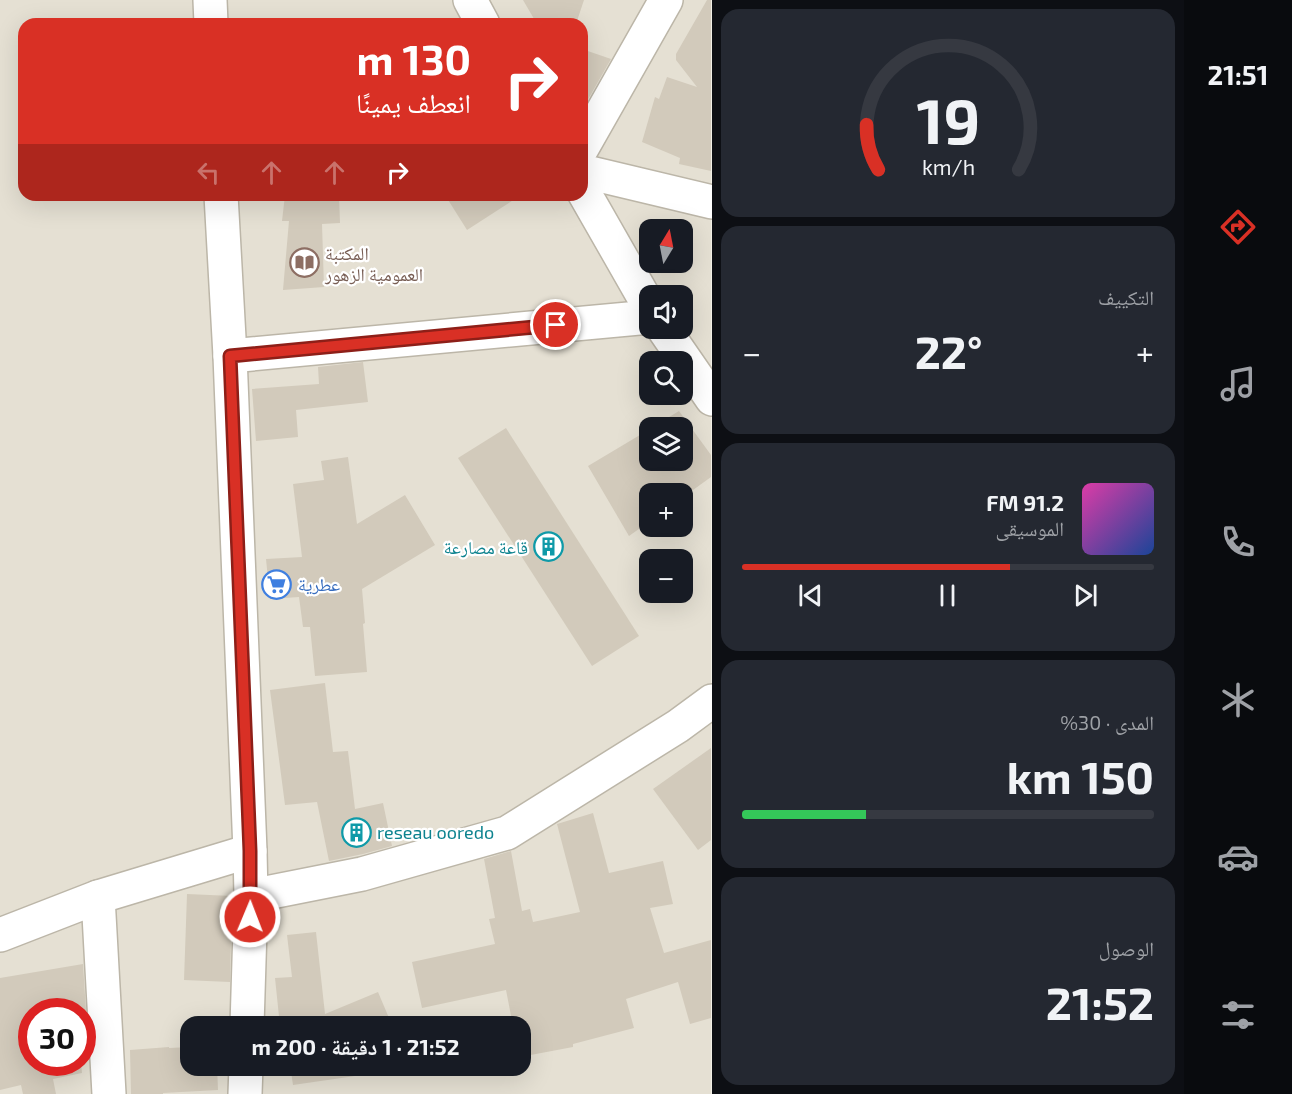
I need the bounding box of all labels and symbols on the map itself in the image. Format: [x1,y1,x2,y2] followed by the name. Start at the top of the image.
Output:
[639,219,693,273] north arrow
[324,242,423,285] place label: المكتبة العمومية الزهور
[288,247,320,279] library icon: المكتبة العمومية الزهور
[530,299,581,350] pin
[533,531,565,563] building icon: قاعة مصارعة
[444,536,528,558] place label: قاعة مصارعة
[261,568,293,600] supermarket icon: عطرية
[298,573,340,595] place label: عطرية
[340,816,372,848] building icon: reseau ooredo
[377,821,494,843] place label: reseau ooredo
[218,885,282,949] position arrow
[18,998,96,1076] speed limit sign: 30

